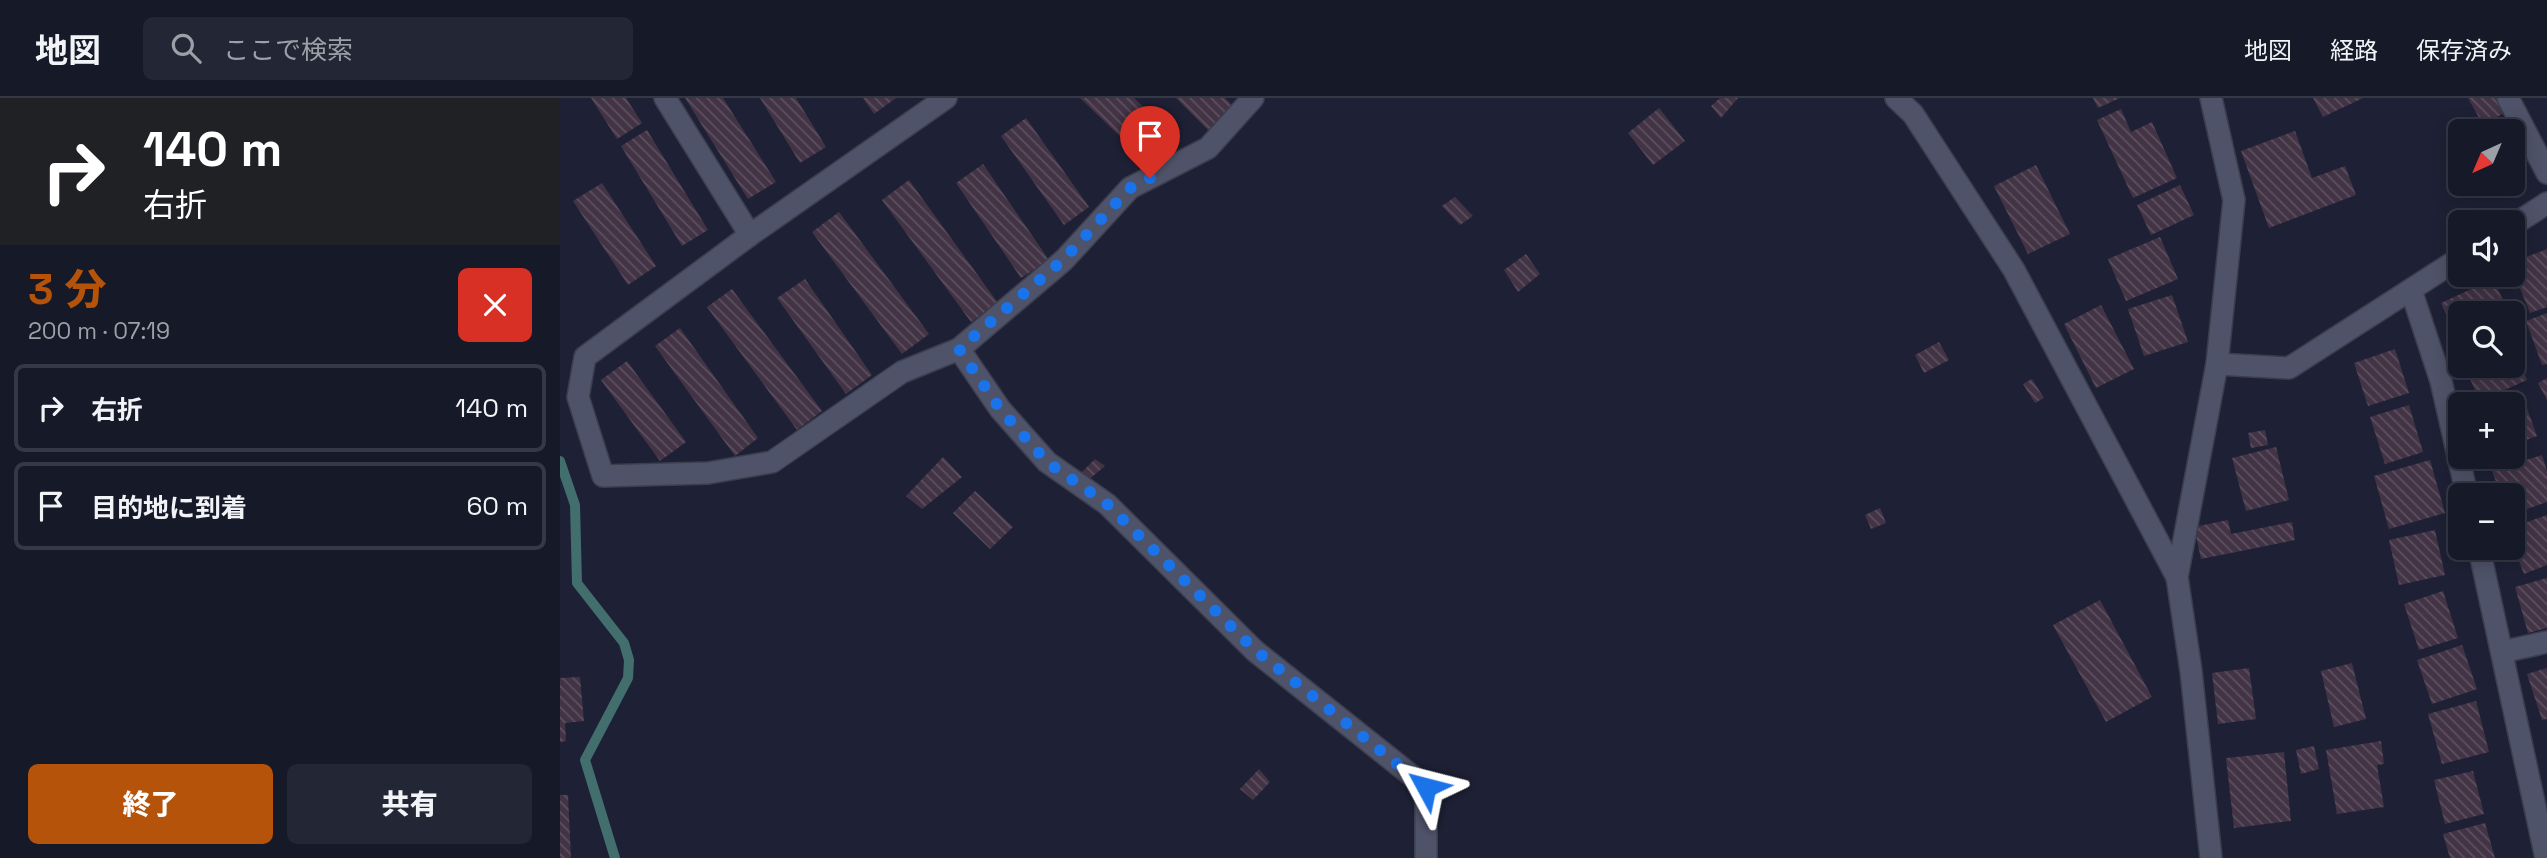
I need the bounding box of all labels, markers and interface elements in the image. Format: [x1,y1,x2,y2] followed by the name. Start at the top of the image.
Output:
[143,17,633,80] search box
[167,29,205,67] icon: search
[35,30,101,72] text: 地図
[223,33,353,67] text: ここで検索
[2244,35,2292,66] text: 地図
[2330,35,2378,66] text: 経路
[2416,35,2512,66] text: 保存済み
[1120,106,1180,178] pin
[1131,117,1169,155] icon: arrive
[143,118,282,180] text: 140 m
[2448,119,2525,196] north arrow
[2448,119,2525,560] map controls
[28,126,119,217] icon: right
[143,185,207,225] text: 右折
[2448,210,2525,287] button: sound
[28,263,106,316] text: 3 分
[458,268,532,342] button: close
[2448,301,2525,378] button: search
[28,316,170,346] text: 200 m · 07:19
[32,389,70,427] icon: right
[455,391,528,425] text: 140 m
[2448,392,2525,469] button: +
[91,393,143,427] text: 右折
[2448,483,2525,560] button: −
[32,487,70,525] icon: arrive
[466,489,528,523] text: 60 m
[91,491,247,525] text: 目的地に到着
[1389,750,1463,824] position arrow
[28,764,273,844] button: 終了
[287,764,532,844] button: 共有

